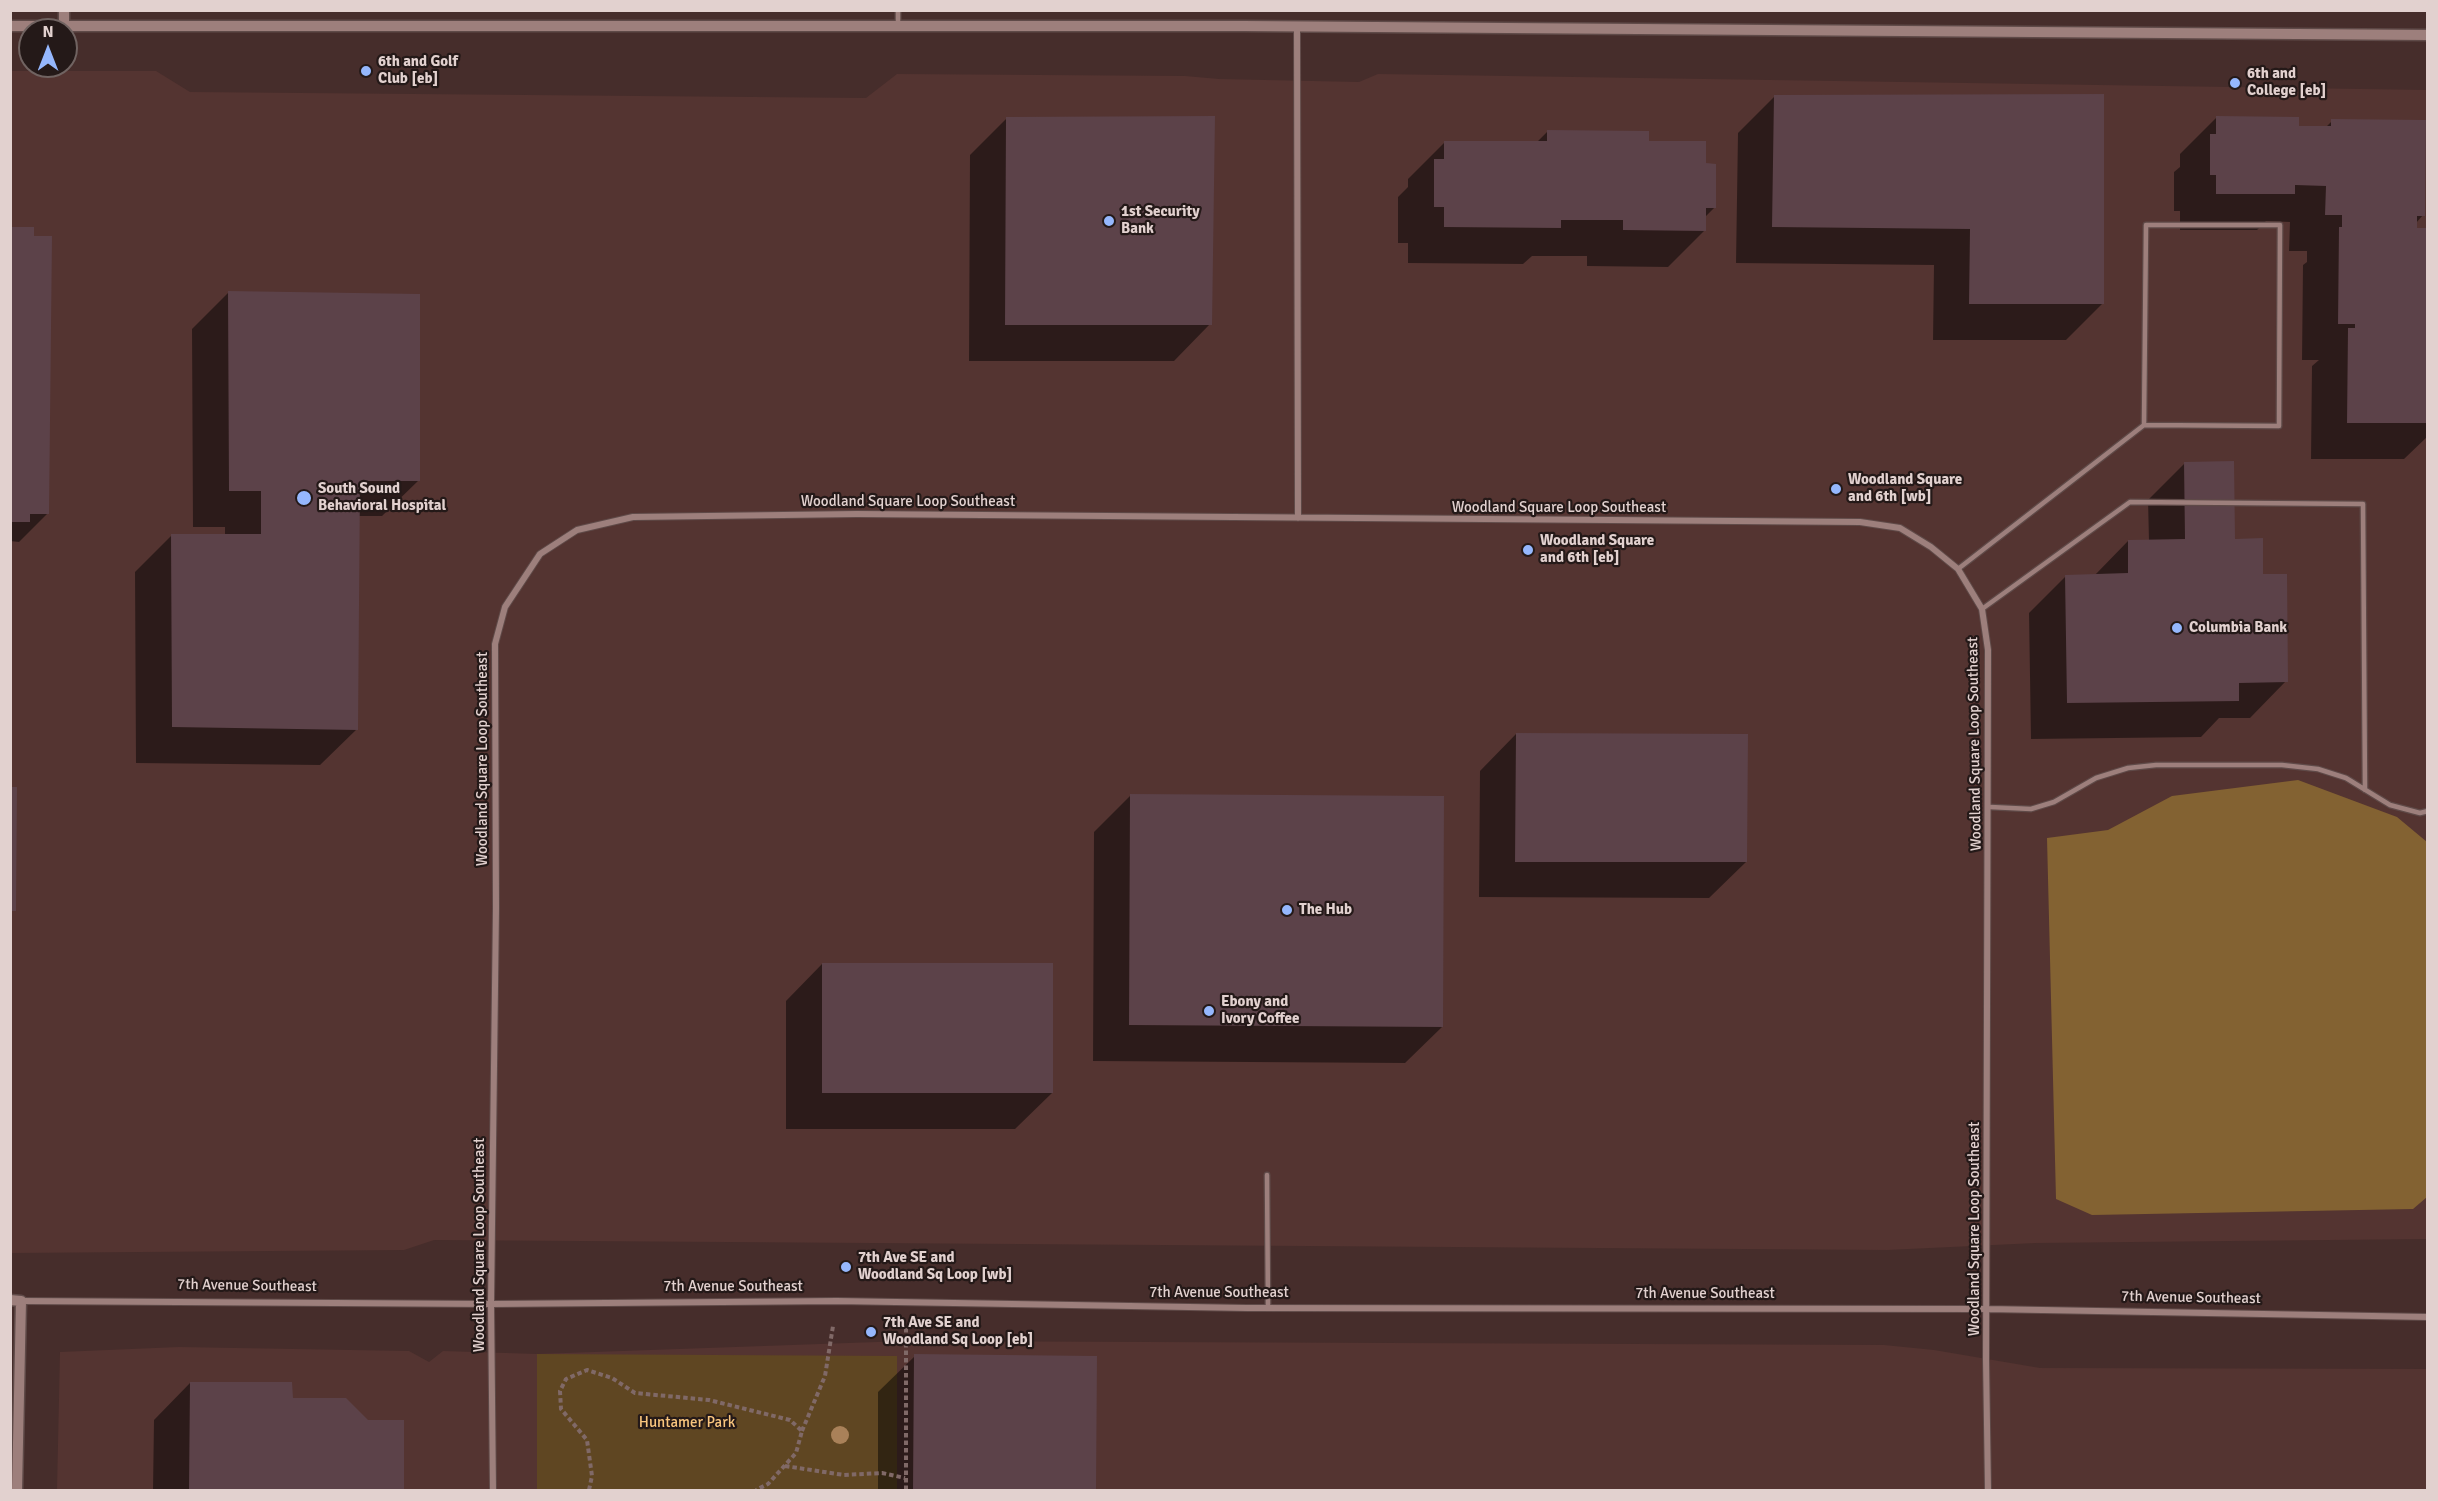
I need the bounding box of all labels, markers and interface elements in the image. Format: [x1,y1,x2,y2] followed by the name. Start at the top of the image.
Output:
[18,18,78,78] north arrow
[42,22,54,42] text: N
[378,53,458,88] place label: 6th and Golf Club [eb]
[359,64,373,78] marker: 6th and Golf Club [eb]
[2247,65,2327,100] place label: 6th and College [eb]
[2228,76,2242,90] marker: 6th and College [eb]
[1121,203,1200,238] place label: 1st Security Bank
[1102,214,1116,228] marker: 1st Security Bank
[1848,471,1962,506] place label: Woodland Square and 6th [wb]
[318,480,446,515] place label: South Sound Behavioral Hospital
[1829,482,1843,496] marker: Woodland Square and 6th [wb]
[295,489,313,507] marker: South Sound Behavioral Hospital
[801,493,1015,511] street label: Woodland Square Loop Southeast
[1452,499,1666,517] street label: Woodland Square Loop Southeast
[1540,532,1654,567] place label: Woodland Square and 6th [eb]
[1521,543,1535,557] marker: Woodland Square and 6th [eb]
[2189,619,2287,637] place label: Columbia Bank
[2170,621,2184,635] marker: Columbia Bank
[1964,637,1986,851] street label: Woodland Square Loop Southeast
[474,652,492,866] street label: Woodland Square Loop Southeast
[1299,901,1352,919] place label: The Hub
[1280,903,1294,917] marker: The Hub
[1221,993,1300,1028] place label: Ebony and Ivory Coffee
[1202,1004,1216,1018] marker: Ebony and Ivory Coffee
[1966,1122,1984,1336] street label: Woodland Square Loop Southeast
[471,1138,489,1352] street label: Woodland Square Loop Southeast
[858,1249,1012,1284] place label: 7th Ave SE and Woodland Sq Loop [wb]
[839,1260,853,1274] marker: 7th Ave SE and Woodland Sq Loop [wb]
[177,1276,317,1296] street label: 7th Avenue Southeast
[663,1278,803,1296] street label: 7th Avenue Southeast
[1149,1284,1289,1302] street label: 7th Avenue Southeast
[1635,1285,1775,1303] street label: 7th Avenue Southeast
[2121,1288,2261,1308] street label: 7th Avenue Southeast
[883,1314,1034,1349] place label: 7th Ave SE and Woodland Sq Loop [eb]
[864,1325,878,1339] marker: 7th Ave SE and Woodland Sq Loop [eb]
[639,1414,735,1432] park label: Huntamer Park

